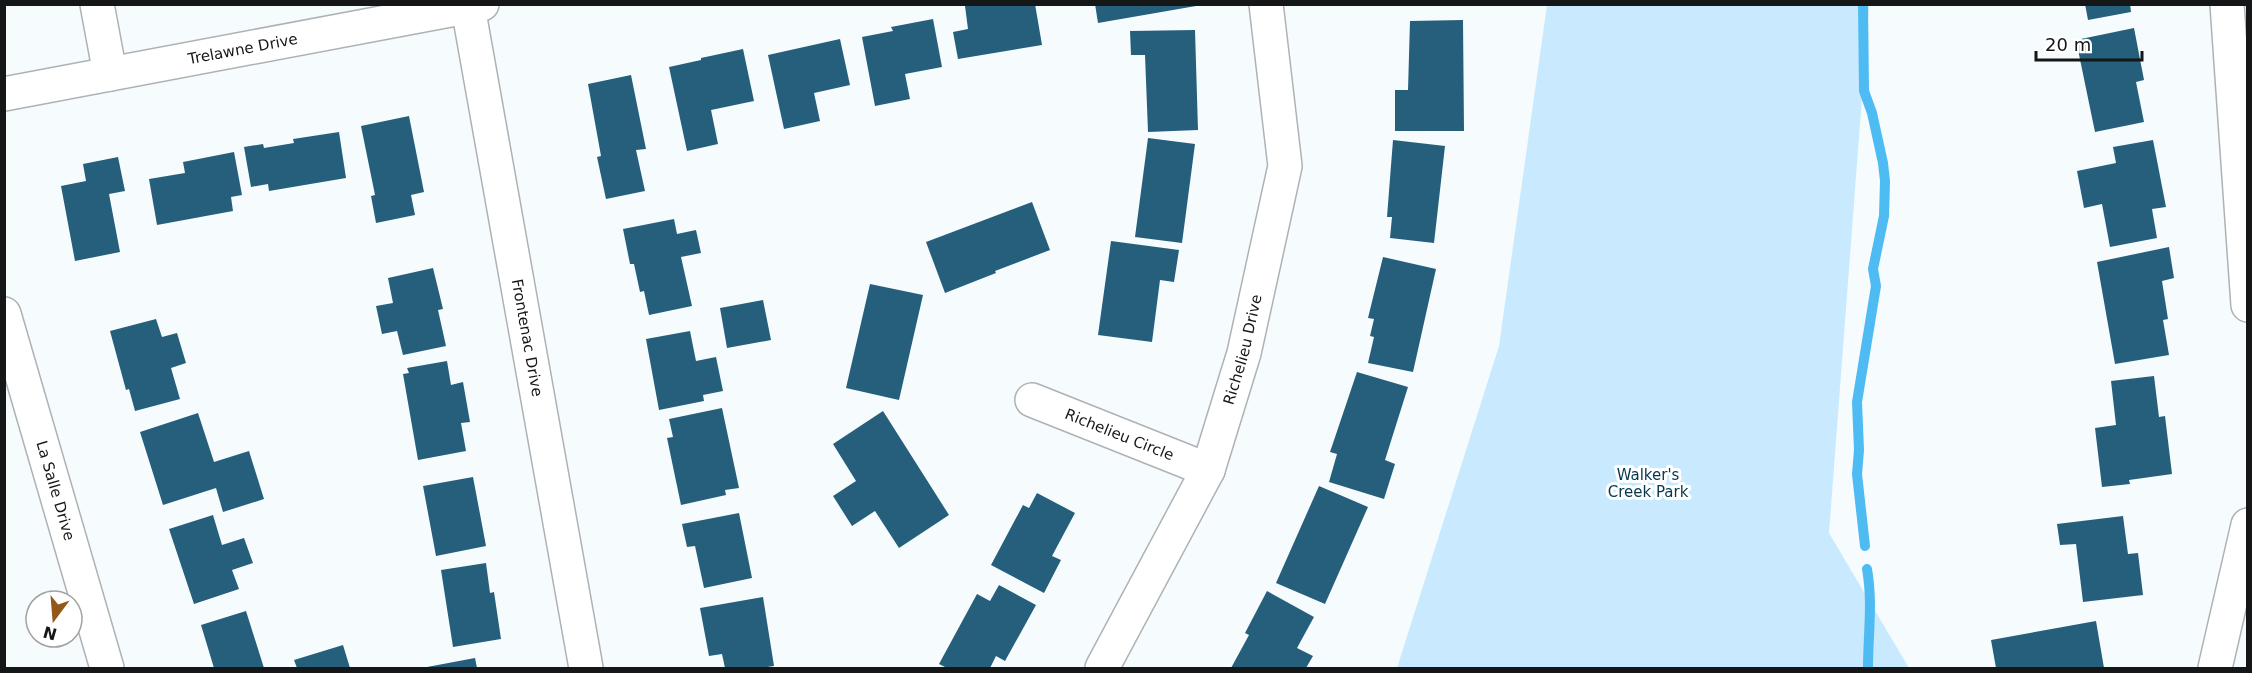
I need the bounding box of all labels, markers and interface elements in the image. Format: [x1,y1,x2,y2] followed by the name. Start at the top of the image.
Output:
[2036,24,2142,62] scale bar
[185,30,299,68] street label: Trelawne Drive
[2045,34,2091,55] text: 20 m
[508,278,546,398] street label: Frontenac Drive
[1220,293,1266,407] street label: Richelieu Drive
[1062,405,1176,464] street label: Richelieu Circle
[32,438,78,543] street label: La Salle Drive
[1608,466,1689,501] park label: Walker's Creek Park
[24,589,84,649] north arrow
[41,622,59,644] text: N

